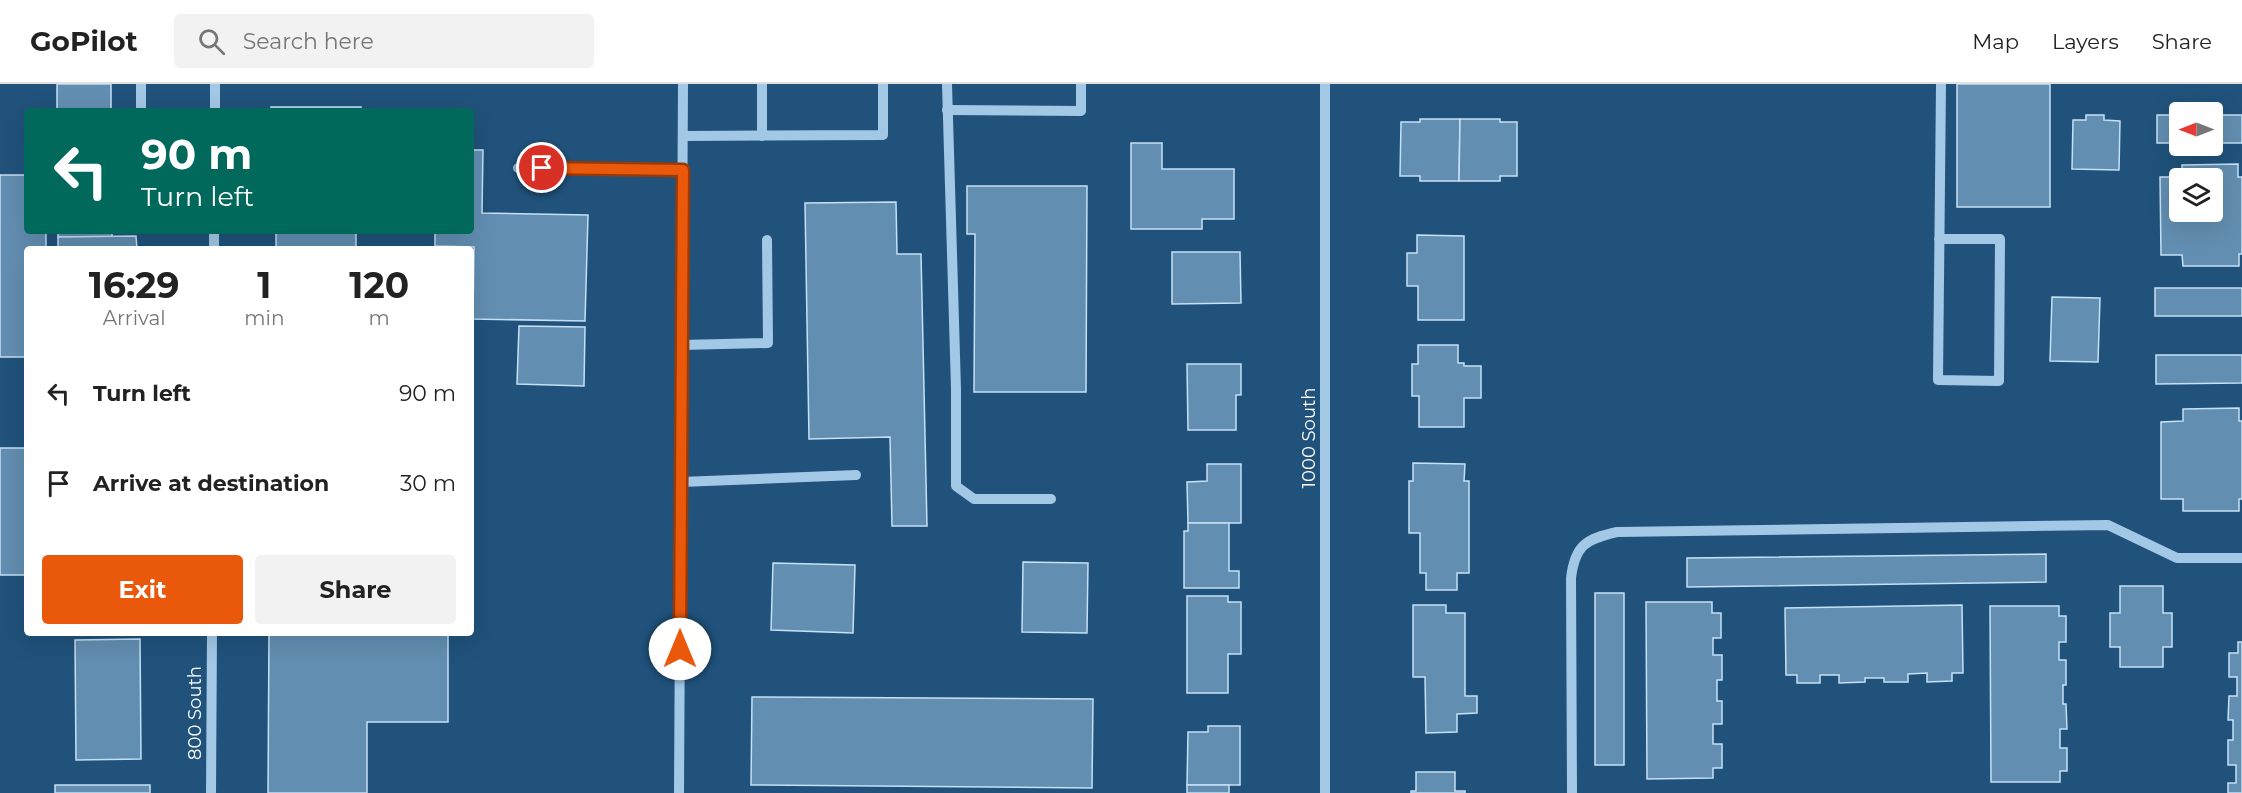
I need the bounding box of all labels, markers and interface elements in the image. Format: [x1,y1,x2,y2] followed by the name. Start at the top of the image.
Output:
[174,14,594,68] search box
[30,24,138,58] text: GoPilot
[195,25,228,58] icon: search
[243,28,374,55] text: Search here
[1972,29,2019,54] text: Map
[2052,29,2119,54] text: Layers
[2152,29,2212,54] text: Share
[2169,102,2223,156] north arrow
[2169,102,2223,222] map controls
[141,128,252,180] text: 90 m
[42,132,120,210] icon: left
[516,142,567,193] pin
[525,151,558,184] icon: arrive
[2169,168,2223,222] button: layers
[141,180,254,213] text: Turn left
[89,263,180,307] text: 16:29
[257,263,271,307] text: 1
[349,263,409,307] text: 120
[103,306,166,330] text: Arrival
[244,306,284,330] text: min
[369,306,390,330] text: m
[42,377,75,410] icon: left
[93,380,191,407] text: Turn left
[399,380,456,407] text: 90 m
[1298,388,1320,488] street label: 1000 South
[42,467,75,500] icon: arrive
[93,470,329,497] text: Arrive at destination
[400,470,456,497] text: 30 m
[42,555,243,624] button: Exit
[255,555,456,624] button: Share
[648,617,712,681] position arrow
[184,666,206,760] street label: 800 South

